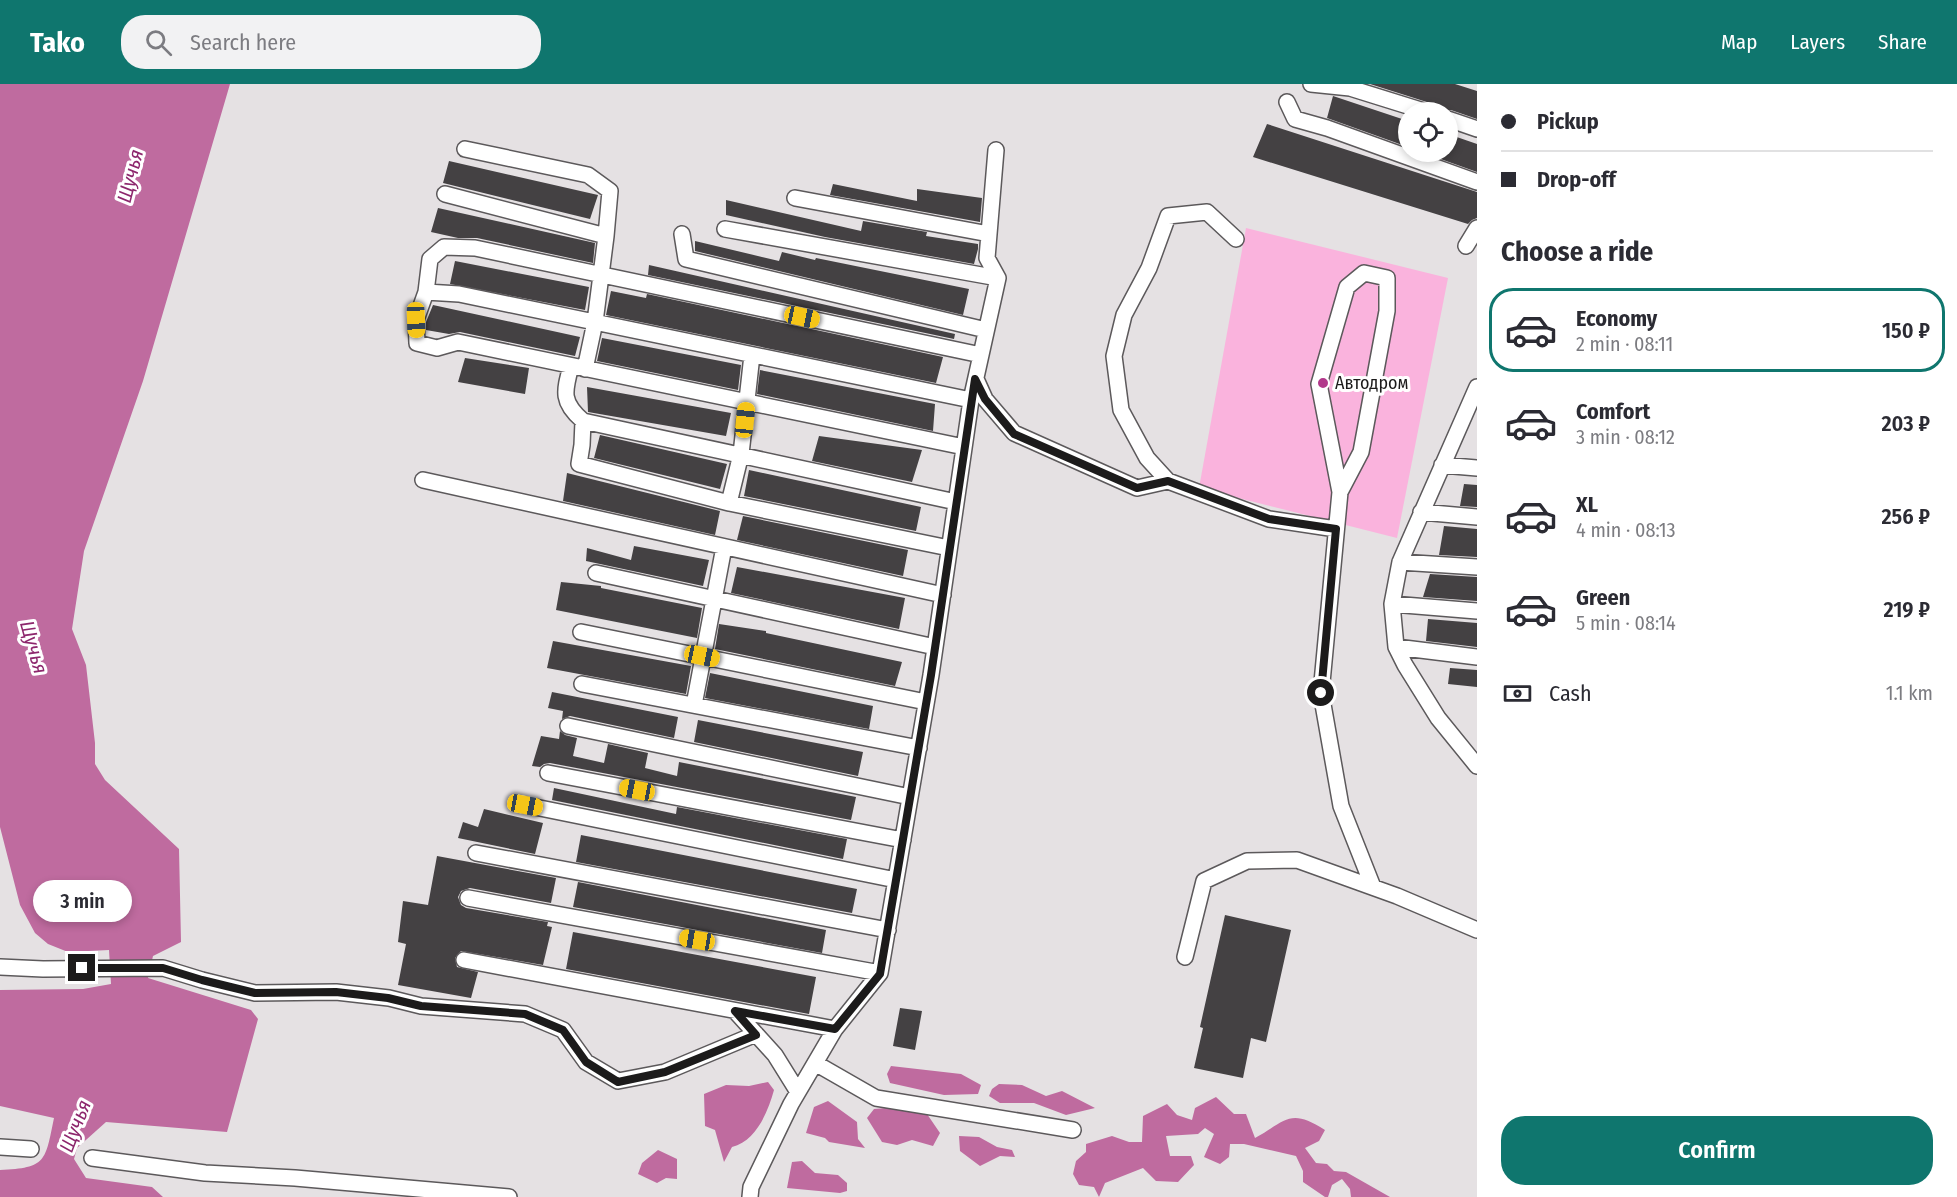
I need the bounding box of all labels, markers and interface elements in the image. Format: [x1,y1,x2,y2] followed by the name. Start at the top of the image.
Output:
[121,15,541,69] search box
[30,26,85,59] text: Tako
[142,26,175,59] icon: search
[190,29,296,56] text: Search here
[1721,29,1757,55] text: Map
[1790,29,1845,55] text: Layers
[1878,29,1927,55] text: Share
[1398,102,1458,162] map controls
[1398,102,1458,162] button: locate
[1537,108,1599,135] text: Pickup
[112,147,148,205] water label: Щучья
[1537,166,1616,193] text: Drop-off
[1501,236,1653,268] text: Choose a ride
[406,302,426,338] car
[1504,303,1558,357] icon: car
[783,304,821,330] car
[1576,305,1657,332] text: Economy
[1882,317,1930,344] text: 150 ₽
[1576,332,1673,356] text: 2 min · 08:11
[1335,372,1408,394] place label: Автодром
[1316,376,1330,390] marker: Автодром
[1504,396,1558,450] icon: car
[1576,398,1650,425] text: Comfort
[734,401,756,439] car
[1882,410,1930,437] text: 203 ₽
[1576,425,1675,449] text: 3 min · 08:12
[1504,489,1558,543] icon: car
[1576,491,1598,518] text: XL
[1881,503,1930,530] text: 256 ₽
[1576,518,1676,542] text: 4 min · 08:13
[1504,582,1558,636] icon: car
[1576,584,1630,611] text: Green
[1884,596,1930,623] text: 219 ₽
[1576,611,1676,635] text: 5 min · 08:14
[15,618,53,676] water label: Щучья
[683,643,721,669] car
[1501,677,1534,710] icon: cash
[1307,679,1334,706] route start
[1549,680,1592,707] text: Cash
[1886,681,1933,705] text: 1.1 km
[618,778,656,802] car
[506,793,544,817] car
[32,881,132,923] callout: 3 min
[60,889,105,913] text: 3 min
[678,928,716,952] car
[68,954,95,981] route end
[54,1096,96,1156] water label: Щучья
[1501,1116,1933,1185] button: Confirm

